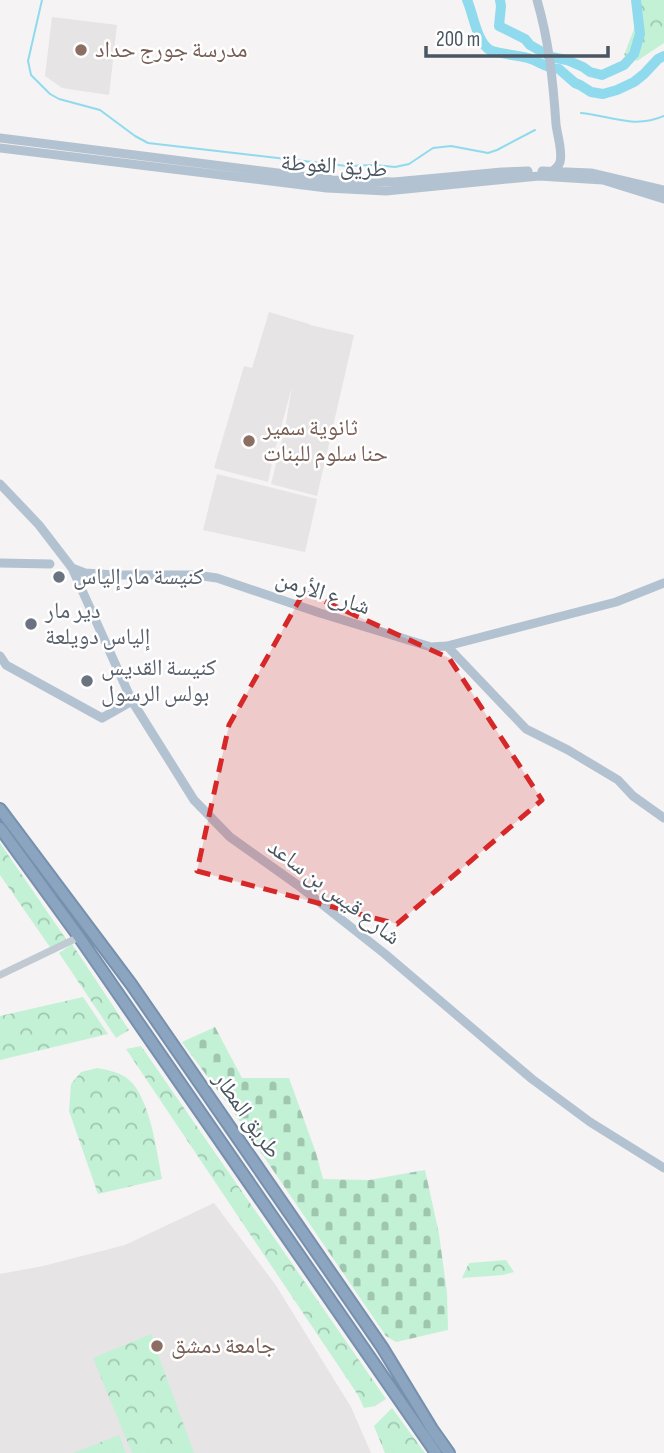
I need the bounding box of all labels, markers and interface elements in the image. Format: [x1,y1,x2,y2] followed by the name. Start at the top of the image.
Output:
[426,14,608,58] scale bar
[436,27,480,52] text: 200 m
[95,36,248,64] place label: مدرسة جورج حداد
[73,42,89,58] marker: مدرسة جورج حداد
[280,148,388,184] street label: طريق الغوطة
[262,414,388,469] place label: ثانوية سمير حنا سلوم للبنات
[241,433,257,449] marker: ثانوية سمير حنا سلوم للبنات
[73,563,204,591] place label: كنيسة مار إلياس
[272,565,374,621] street label: شارع الأرمن
[51,569,67,585] marker: كنيسة مار إلياس
[44,597,150,651] place label: دير مار إلياس دويلعة
[23,616,39,632] marker: دير مار إلياس دويلعة
[101,654,217,708] place label: كنيسة القديس بولس الرسول
[79,673,95,689] marker: كنيسة القديس بولس الرسول
[262,833,406,951] street label: شارع قيس بن ساعد
[206,1065,287,1164] street label: طريق المطار
[171,1332,276,1360] place label: جامعة دمشق
[149,1338,165,1354] marker: جامعة دمشق

